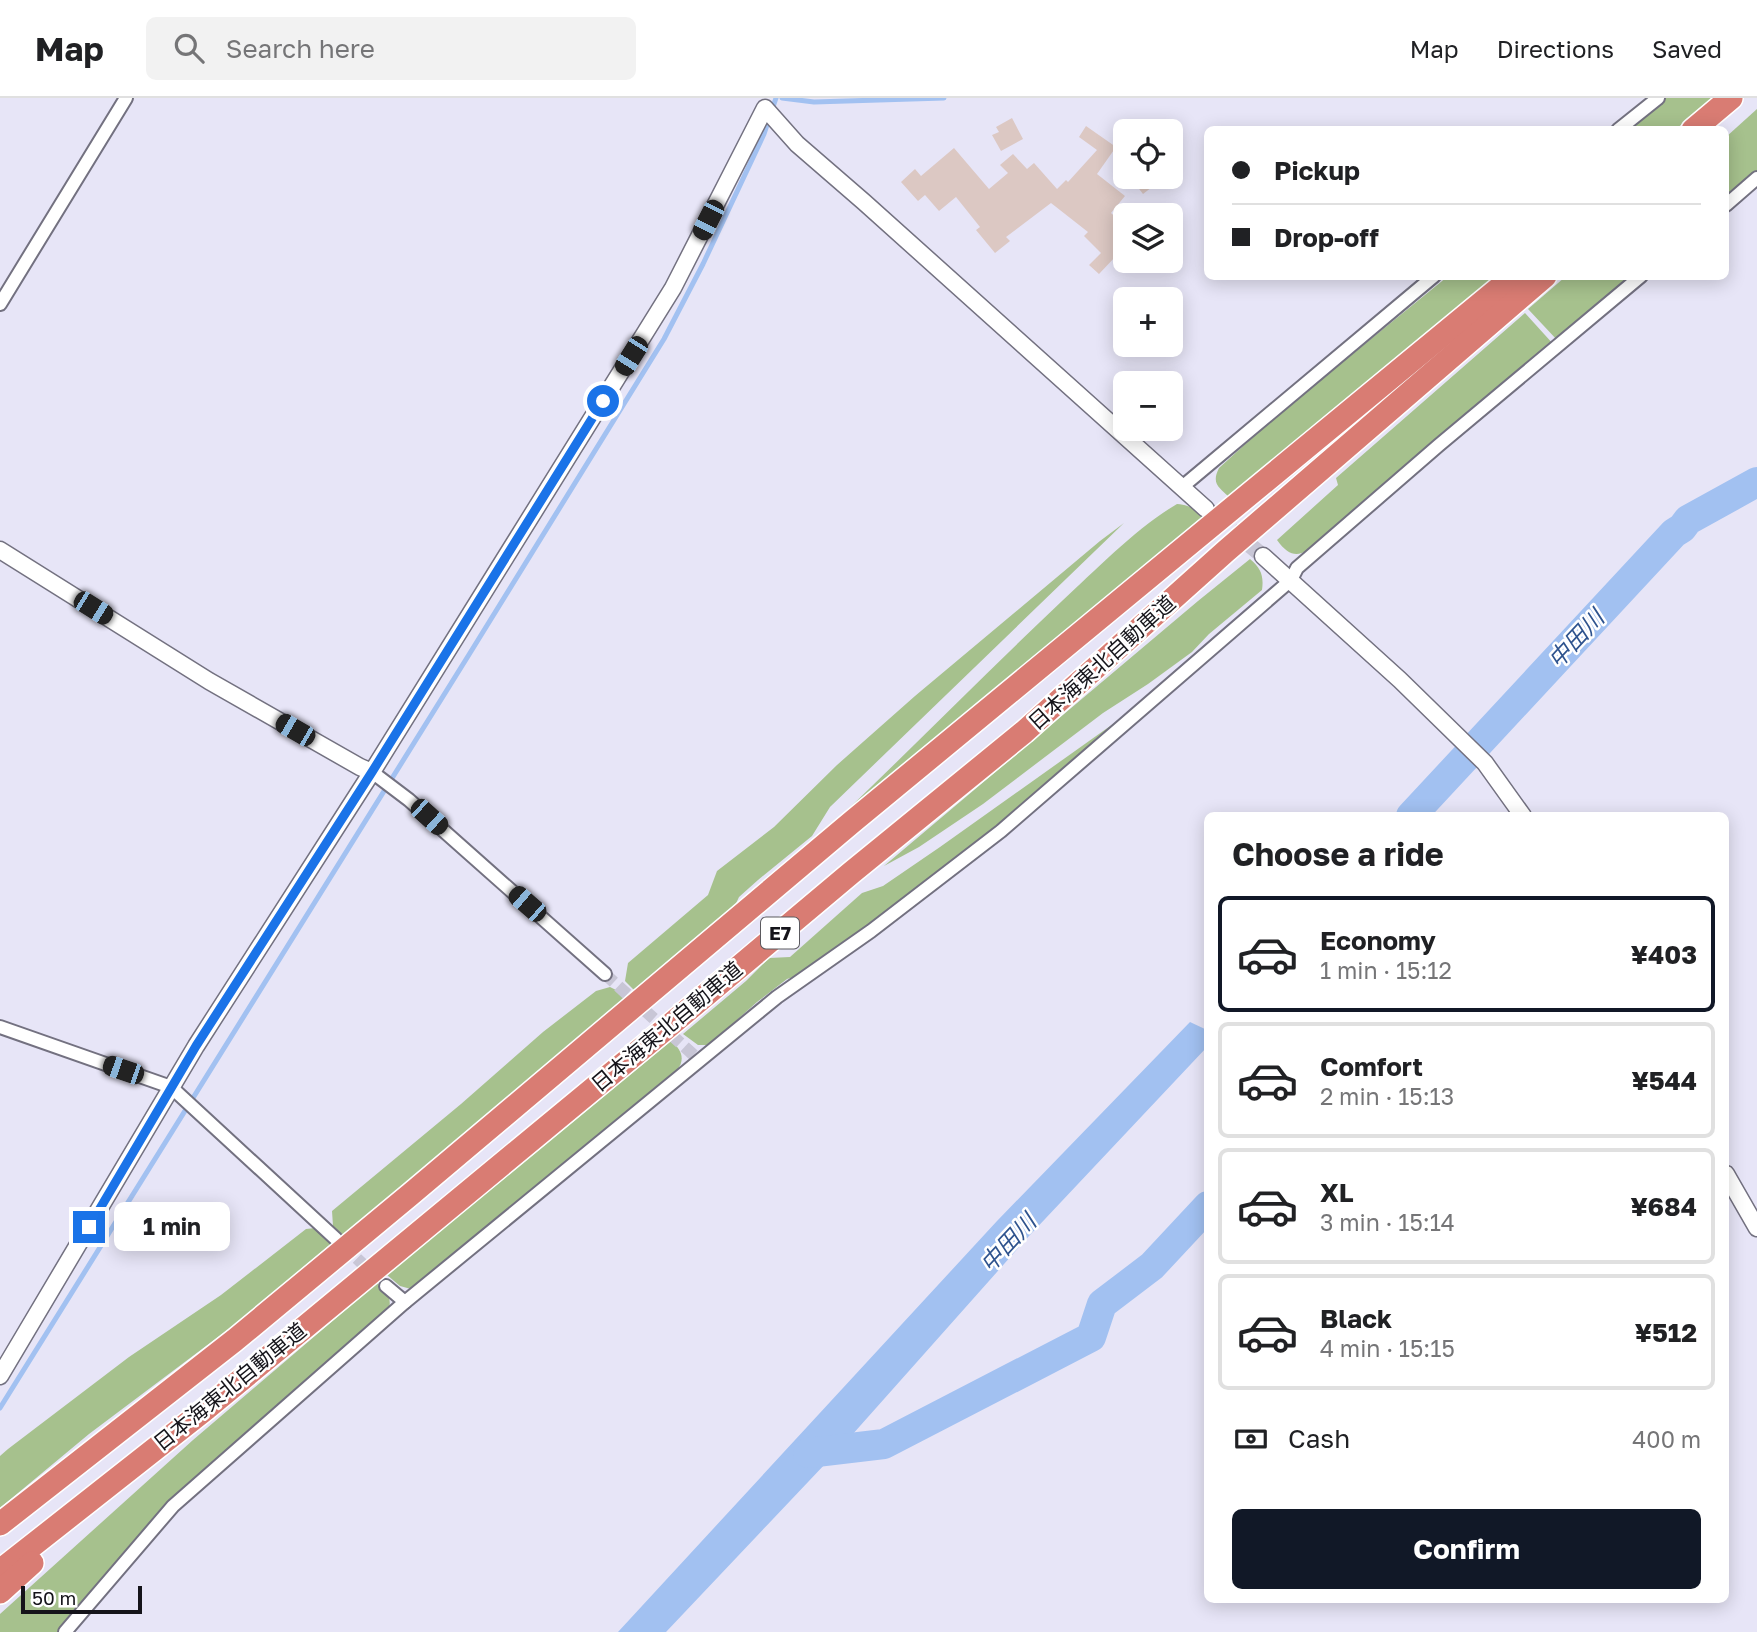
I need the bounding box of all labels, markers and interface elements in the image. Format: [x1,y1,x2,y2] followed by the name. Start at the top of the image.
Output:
[146,17,636,80] search box
[35,29,104,68] text: Map
[170,29,208,67] icon: search
[226,33,375,64] text: Search here
[1410,34,1459,63] text: Map
[1497,34,1614,63] text: Directions
[1652,34,1722,63] text: Saved
[1113,119,1183,441] map controls
[1113,119,1183,189] button: locate
[1274,155,1360,186] text: Pickup
[690,197,727,243] car
[1113,203,1183,273] button: layers
[1274,222,1379,253] text: Drop-off
[1113,287,1183,357] button: +
[611,333,652,379] car
[1113,371,1183,441] button: −
[587,385,619,417] route start
[70,588,117,628] car
[1022,589,1180,735] street label: 日本海東北自動車道
[1542,601,1611,673] water label: 中田川
[272,710,319,750] car
[407,795,452,839] car
[1232,835,1444,873] text: Choose a ride
[505,882,550,926] car
[761,918,799,948] road number: E7
[1236,923,1299,986] icon: car
[1320,925,1436,956] text: Economy
[1631,939,1697,970] text: ¥403
[586,956,747,1097] street label: 日本海東北自動車道
[1320,956,1452,984] text: 1 min · 15:12
[1236,1049,1299,1112] icon: car
[1320,1051,1423,1082] text: Comfort
[100,1053,147,1087] car
[1631,1065,1697,1096] text: ¥544
[1320,1082,1454,1110] text: 2 min · 15:13
[1236,1175,1299,1238] icon: car
[1320,1177,1354,1208] text: XL
[1630,1191,1697,1222] text: ¥684
[114,1202,229,1252] callout: 1 min
[974,1205,1043,1277] water label: 中田川
[1320,1208,1455,1236] text: 3 min · 15:14
[73,1211,105,1243] route end
[143,1212,201,1240] text: 1 min
[1236,1301,1299,1364] icon: car
[1320,1303,1392,1334] text: Black
[148,1317,311,1456] street label: 日本海東北自動車道
[1635,1317,1697,1348] text: ¥512
[1320,1334,1455,1362] text: 4 min · 15:15
[1232,1420,1270,1458] icon: cash
[1288,1423,1350,1454] text: Cash
[1632,1425,1701,1453] text: 400 m
[1232,1509,1701,1589] button: Confirm
[21,1583,142,1615] scale bar
[32,1586,76,1609] text: 50 m

